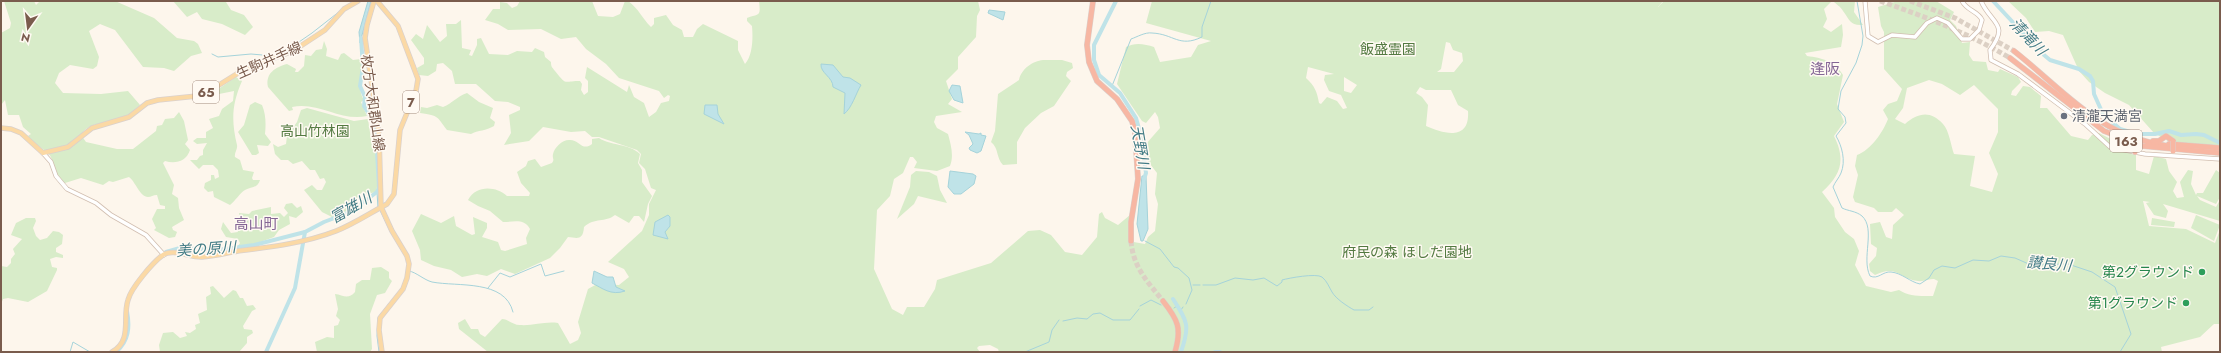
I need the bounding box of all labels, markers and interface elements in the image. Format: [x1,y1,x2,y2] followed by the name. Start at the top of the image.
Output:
[8,8,48,48] north arrow
[2004,13,2053,62] water label: 清滝川
[19,29,32,47] text: N
[233,37,305,83] street label: 生駒井手線
[1360,39,1416,59] park label: 飯盛霊園
[356,53,390,153] street label: 枚方大和郡山線
[1810,58,1840,80] district label: 逢阪
[193,81,219,103] road number: 65
[403,91,419,113] road number: 7
[2072,106,2142,126] place label: 清瀧天満宮
[2059,111,2069,121] marker: 清瀧天満宮
[280,121,350,141] park label: 高山竹林園
[1125,123,1155,173] water label: 天野川
[2110,130,2142,152] road number: 163
[326,186,378,229] water label: 富雄川
[233,213,279,235] district label: 高山町
[175,236,239,262] water label: 美の原川
[1342,242,1472,262] park label: 府民の森 ほしだ園地
[2026,251,2074,277] water label: 讃良川
[2102,262,2194,282] place label: 第2グラウンド
[2197,267,2207,277] marker: 第2グラウンド
[2088,293,2178,313] place label: 第1グラウンド
[2181,298,2191,308] marker: 第1グラウンド

